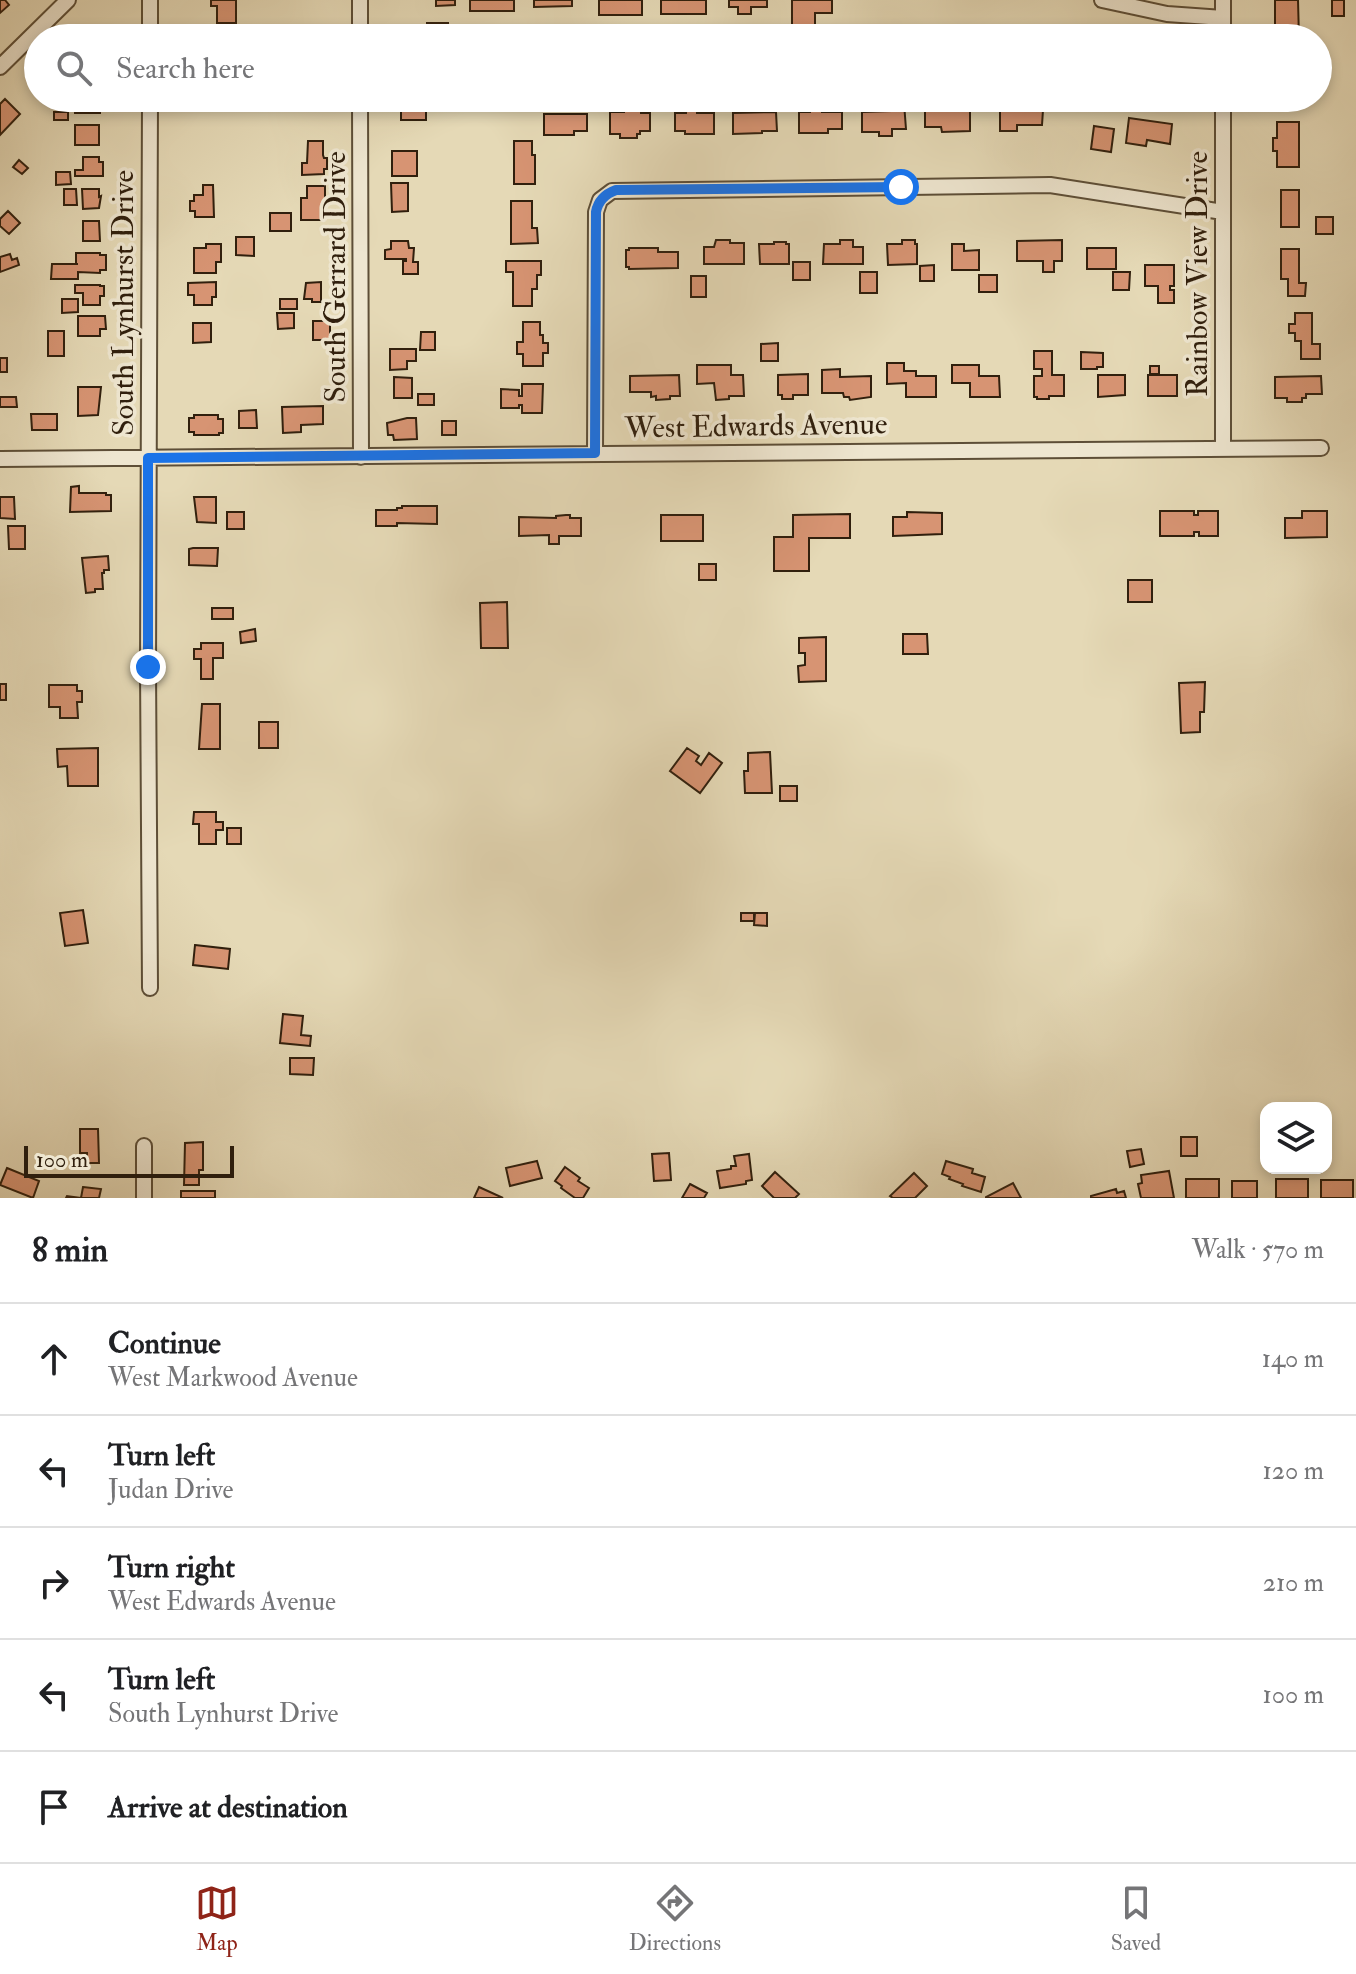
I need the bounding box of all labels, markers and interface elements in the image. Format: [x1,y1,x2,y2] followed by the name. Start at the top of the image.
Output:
[24,24,1332,112] search box
[52,46,96,90] icon: search
[116,50,255,87] text: Search here
[317,151,354,403] street label: South Gerrard Drive
[1179,151,1216,397] street label: Rainbow View Drive
[883,169,919,205] route start
[105,170,142,436] street label: South Lynhurst Drive
[623,405,888,447] street label: West Edwards Avenue
[130,649,166,685] route end
[1260,1102,1332,1174] map controls
[1260,1102,1332,1174] button: layers
[24,1142,234,1178] scale bar
[36,1146,88,1174] text: 100 m
[32,1229,108,1272] text: 8 min
[1192,1234,1324,1266] text: Walk · 570 m
[108,1325,221,1362] text: Continue
[32,1337,76,1381] icon: ahead
[1262,1343,1324,1375] text: 140 m
[108,1362,358,1394] text: West Markwood Avenue
[108,1437,215,1474] text: Turn left
[32,1449,76,1493] icon: left
[1263,1455,1324,1487] text: 120 m
[108,1474,233,1506] text: Judan Drive
[108,1549,235,1586] text: Turn right
[32,1561,76,1605] icon: right
[1263,1567,1324,1599] text: 210 m
[108,1586,336,1618] text: West Edwards Avenue
[108,1661,215,1698] text: Turn left
[32,1673,76,1717] icon: left
[1263,1679,1324,1711] text: 100 m
[108,1698,338,1730] text: South Lynhurst Drive
[32,1785,76,1829] icon: arrive
[108,1789,348,1826] text: Arrive at destination
[195,1881,239,1957] tab: Map
[629,1881,721,1957] tab: Directions
[1111,1881,1161,1957] tab: Saved

